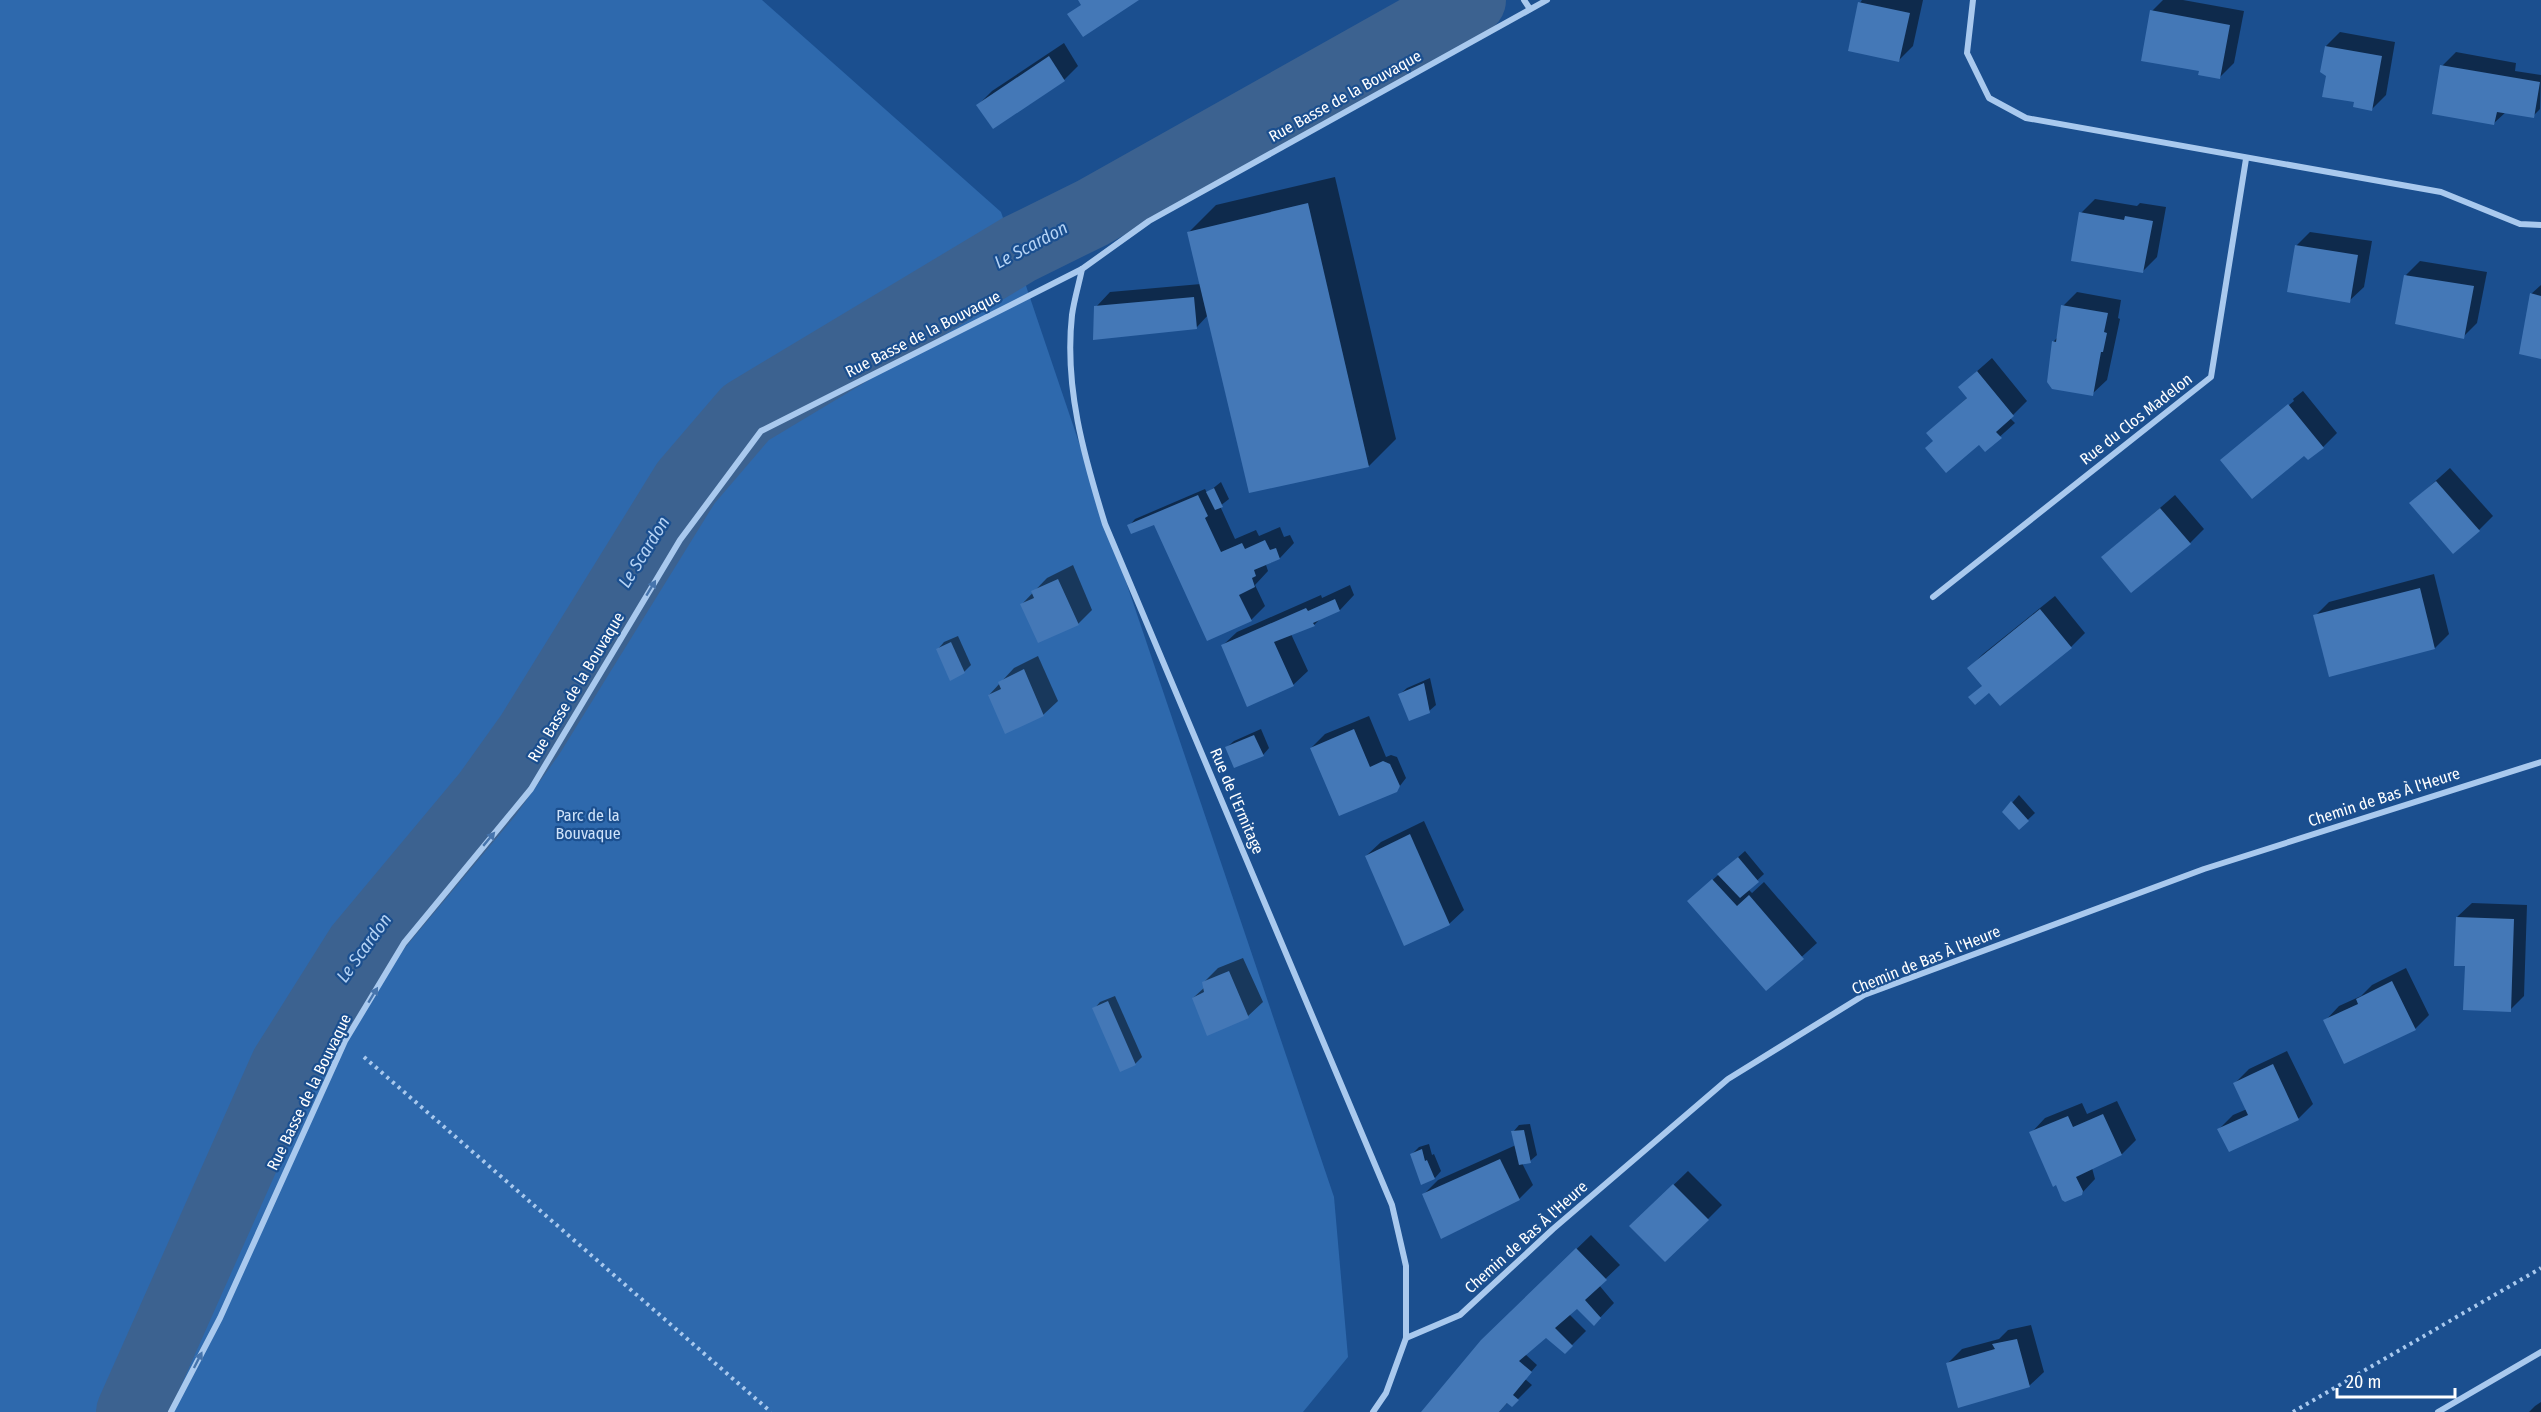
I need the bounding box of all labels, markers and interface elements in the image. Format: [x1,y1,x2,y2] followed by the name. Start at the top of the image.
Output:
[1265,46,1425,146] street label: Rue Basse de la Bouvaque
[991,217,1071,273] water label: Le Scardon
[842,287,1004,381] street label: Rue Basse de la Bouvaque
[2076,369,2196,469] street label: Rue du Clos Madelon
[614,512,674,592] water label: Le Scardon
[646,580,657,596] one-way arrow
[524,609,628,765] street label: Rue Basse de la Bouvaque
[1206,745,1268,857] street label: Rue de l'Ermitage
[2306,763,2462,831] street label: Chemin de Bas À l'Heure
[555,806,621,843] park label: Parc de la Bouvaque
[483,832,495,847] one-way arrow
[332,909,396,987] water label: Le Scardon
[1849,921,2003,999] street label: Chemin de Bas À l'Heure
[367,987,378,1003] one-way arrow
[263,1011,355,1173] street label: Rue Basse de la Bouvaque
[1461,1177,1591,1297] street label: Chemin de Bas À l'Heure
[193,1351,203,1368] one-way arrow
[2337,1361,2456,1399] scale bar
[2346,1371,2381,1393] text: 20 m

